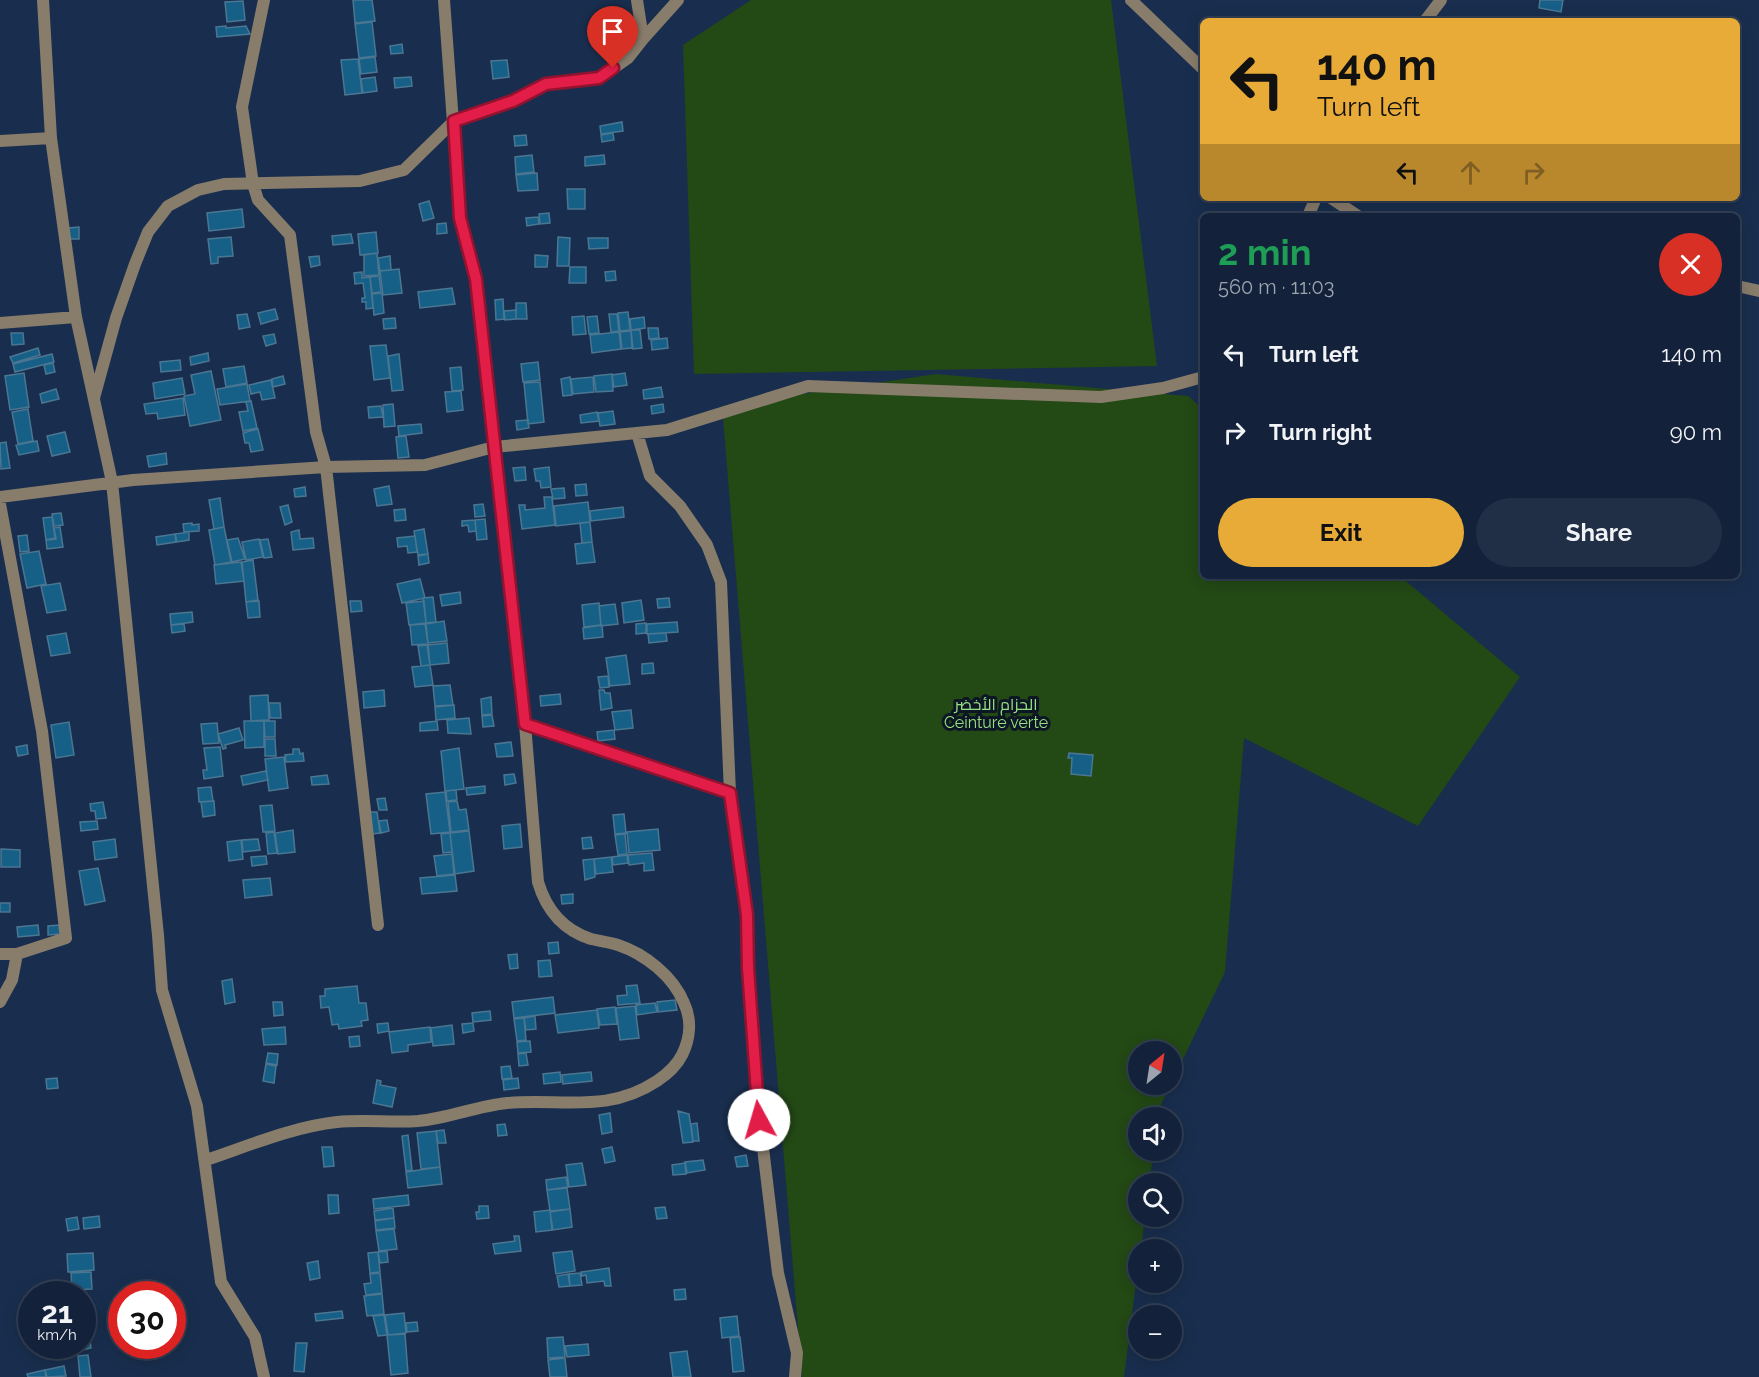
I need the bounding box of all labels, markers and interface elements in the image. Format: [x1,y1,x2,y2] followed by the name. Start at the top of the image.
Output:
[587,6,638,68] pin
[596,15,629,48] icon: arrive
[1317,41,1437,90] text: 140 m
[1218,42,1296,120] icon: left
[1317,91,1420,122] text: Turn left
[1391,156,1424,189] icon: left
[1454,156,1487,189] icon: ahead
[1517,156,1550,189] icon: right
[1218,231,1311,273] text: 2 min
[1659,233,1722,296] button: close
[1218,275,1334,299] text: 560 m · 11:03
[1218,338,1251,371] icon: left
[1269,341,1359,367] text: Turn left
[1661,341,1722,367] text: 140 m
[1218,416,1251,449] icon: right
[1269,419,1372,445] text: Turn right
[1670,419,1722,445] text: 90 m
[1218,498,1464,567] button: Exit
[1476,498,1722,567] button: Share
[944,695,1048,732] park label: الحزام الأخضر Ceinture verte
[1128,1041,1182,1095] north arrow
[1128,1041,1182,1359] map controls
[727,1088,791,1152] position arrow
[1128,1107,1182,1161] button: sound
[1128,1173,1182,1227] button: search
[1128,1239,1182,1293] button: +
[108,1281,186,1359] speed limit sign: 30
[41,1295,73,1330] text: 21
[1128,1305,1182,1359] button: −
[37,1326,77,1344] text: km/h

